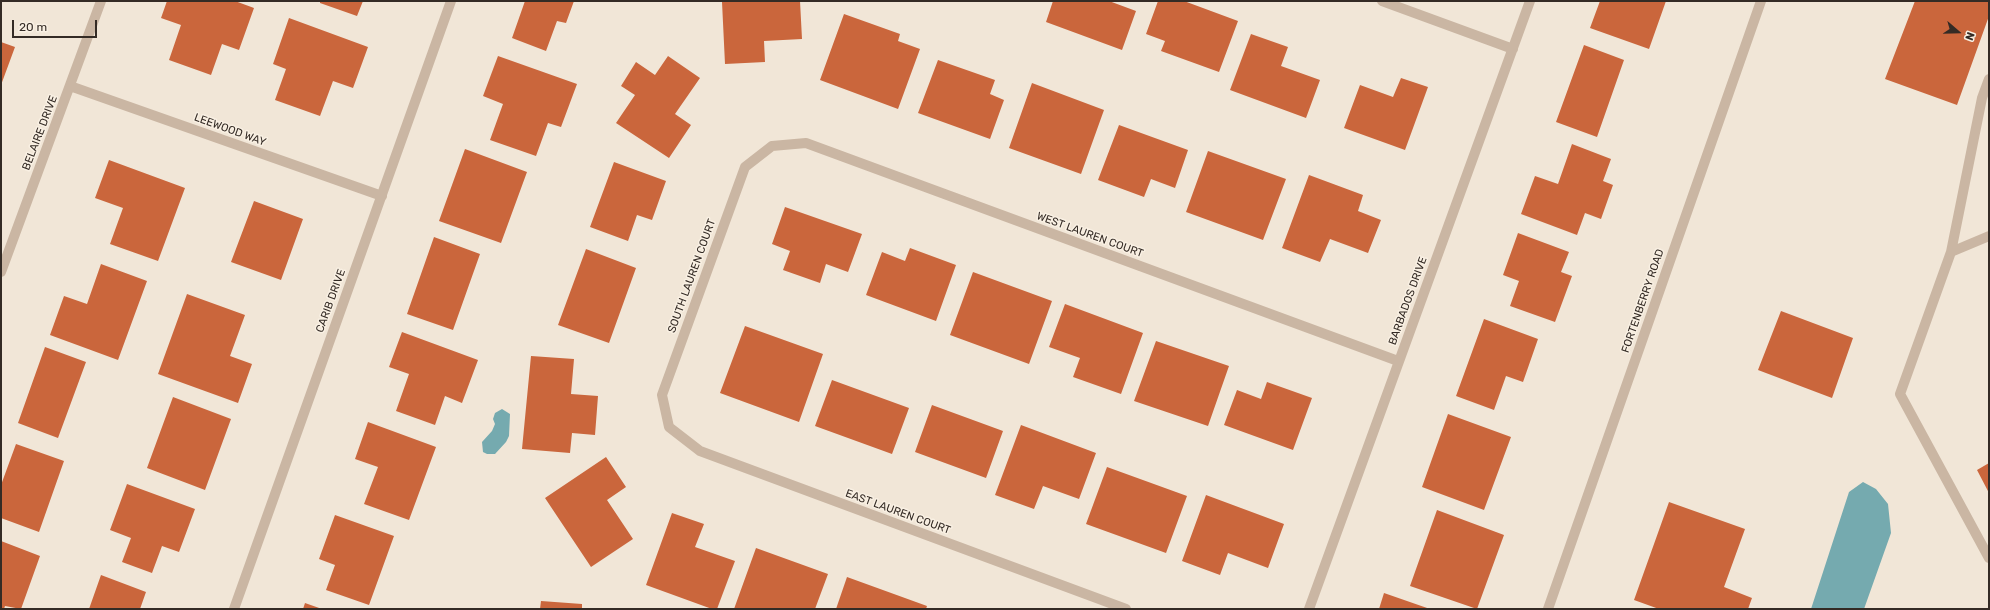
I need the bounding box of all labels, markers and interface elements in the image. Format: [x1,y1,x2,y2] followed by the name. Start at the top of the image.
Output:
[14,12,99,38] scale bar
[1938,12,1978,52] north arrow
[19,20,47,34] text: 20 m
[1962,30,1977,42] text: N
[20,94,60,172] street label: BELAIRE DRIVE
[192,111,268,149] street label: LEEWOOD WAY
[1035,210,1145,260] street label: WEST LAUREN COURT
[665,217,719,335] street label: SOUTH LAUREN COURT
[1619,247,1667,355] street label: FORTENBERRY ROAD
[1386,255,1430,347] street label: BARBADOS DRIVE
[313,267,349,335] street label: CARIB DRIVE
[844,487,952,537] street label: EAST LAUREN COURT

